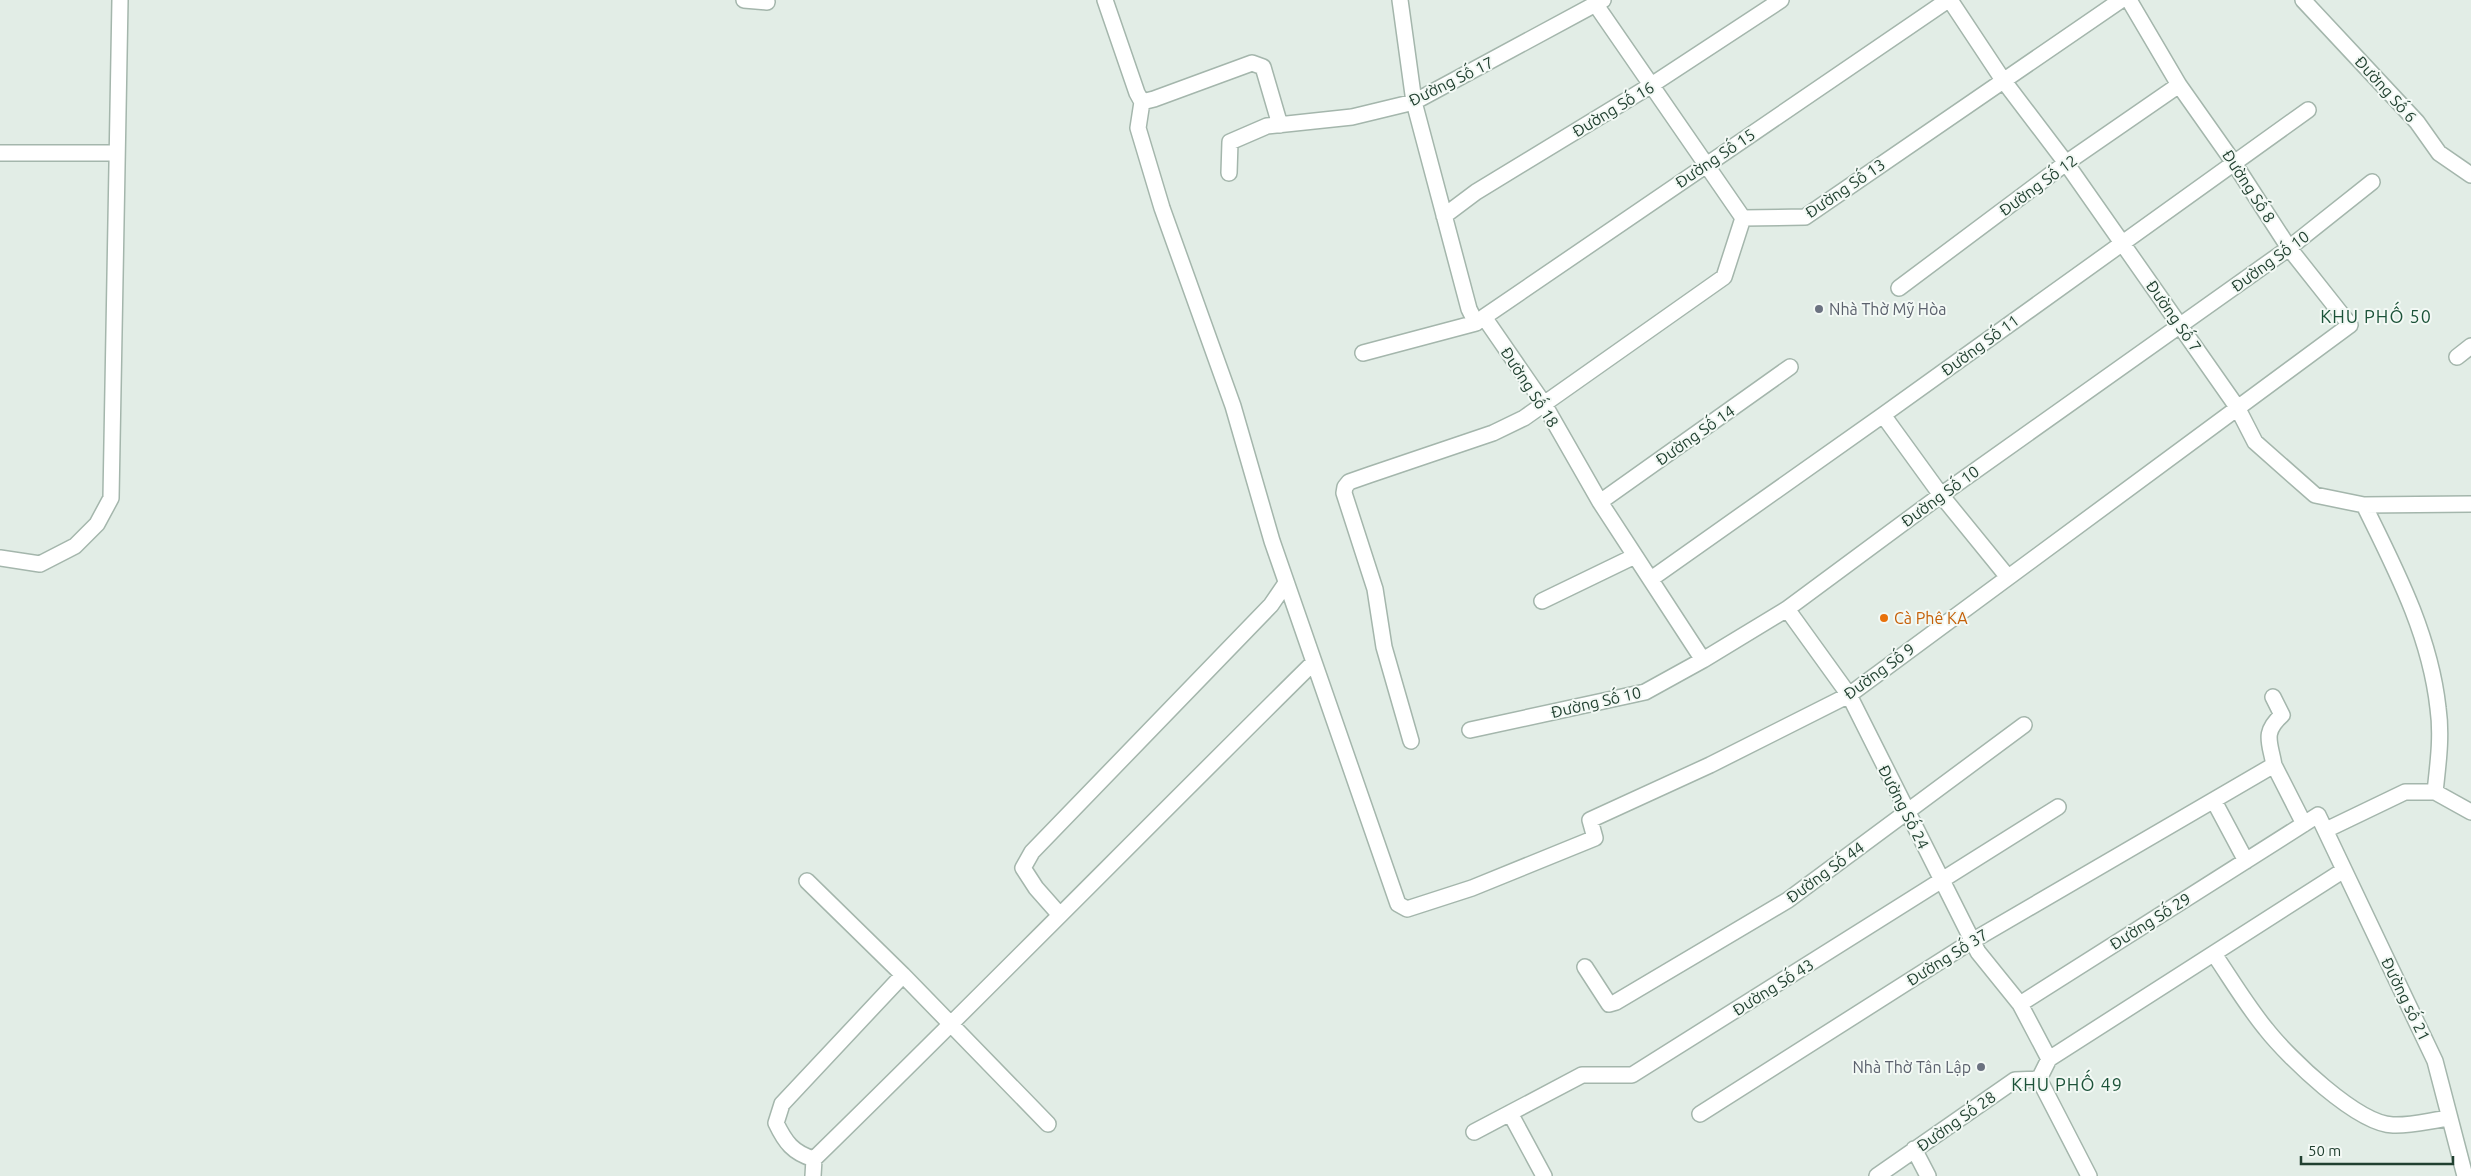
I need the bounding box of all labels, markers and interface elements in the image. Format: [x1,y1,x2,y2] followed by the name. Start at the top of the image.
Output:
[1405,50,1496,109] street label: Đường Số 17
[2352,50,2423,126] street label: Đường Số 6
[1567,75,1657,140] street label: Đường Số 16
[1670,122,1758,191] street label: Đường Số 15
[2219,145,2282,226] street label: Đường Số 8
[1994,148,2080,219] street label: Đường Số 12
[1800,152,1888,221] street label: Đường Số 13
[2226,224,2312,295] street label: Đường Số 10
[2143,275,2208,355] street label: Đường Số 7
[1829,300,1947,318] place label: Nhà Thờ Mỹ Hòa
[2320,301,2432,326] district label: KHU PHỐ 50
[1813,303,1825,315] marker: Nhà Thờ Mỹ Hòa
[1936,308,2022,379] street label: Đường Số 11
[1497,342,1565,430] street label: Đường Số 18
[1651,399,1738,469] street label: Đường Số 14
[1896,459,1982,530] street label: Đường Số 10
[1894,609,1968,627] place label: Cà Phê KA
[1878,612,1890,624] marker: Cà Phê KA
[1838,637,1918,703] street label: Đường Số 9
[1549,680,1643,721] street label: Đường Số 10
[1875,761,1935,852] street label: Đường Số 24
[1781,835,1867,906] street label: Đường Số 44
[2105,887,2194,953] street label: Đường Số 29
[1902,923,1991,989] street label: Đường Số 37
[1728,953,1817,1019] street label: Đường Số 43
[2378,953,2437,1044] street label: Đường số 21
[1852,1058,1971,1076] place label: Nhà Thờ Tân Lập
[1975,1061,1987,1073] marker: Nhà Thờ Tân Lập
[2011,1069,2123,1094] district label: KHU PHỐ 49
[1912,1085,1999,1155] street label: Đường Số 28
[2301,1134,2454,1166] scale bar
[2308,1142,2341,1159] text: 50 m

